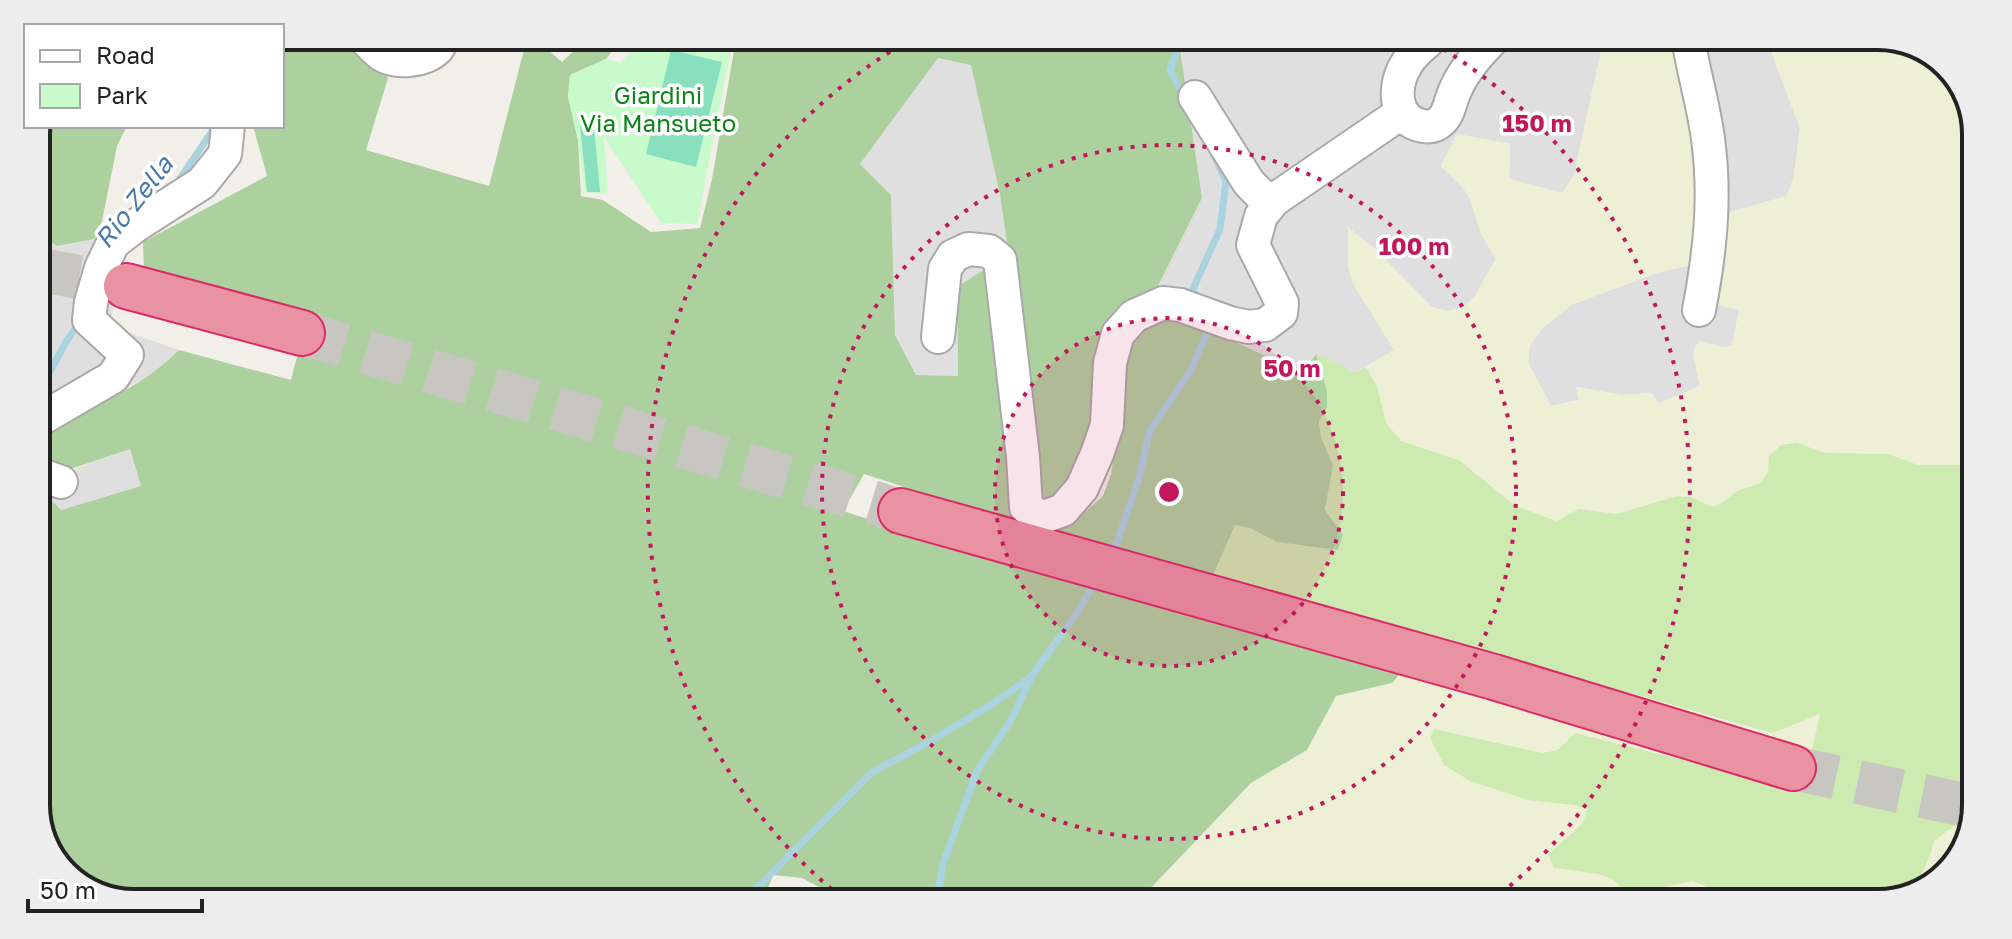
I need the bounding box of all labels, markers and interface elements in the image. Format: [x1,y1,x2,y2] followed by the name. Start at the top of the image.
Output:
[24,24,284,128] legend
[96,40,155,69] text: Road
[96,80,148,109] text: Park
[580,80,736,137] park label: Giardini Via Mansueto
[1502,108,1572,137] text: 150 m
[88,148,180,254] water label: Rio Zella
[1379,231,1449,260] text: 100 m
[1263,353,1321,382] text: 50 m
[1155,478,1183,506] centre of rings
[28,863,202,913] scale bar
[40,875,96,904] text: 50 m

